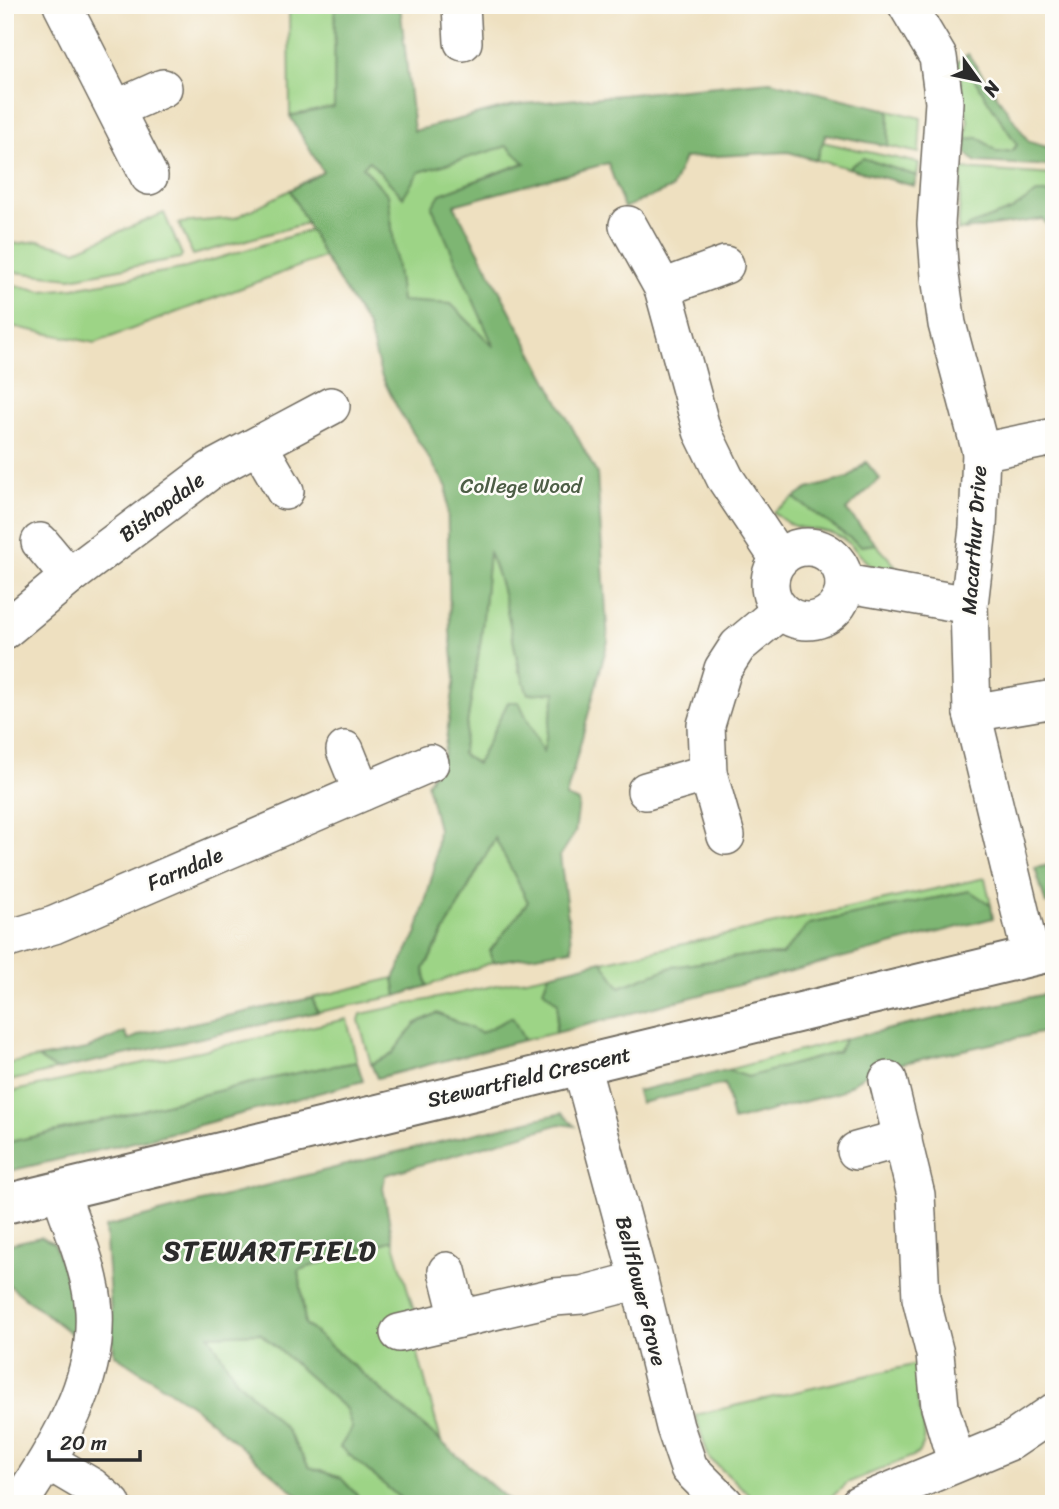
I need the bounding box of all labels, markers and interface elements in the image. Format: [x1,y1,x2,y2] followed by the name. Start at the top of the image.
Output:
[944,46,1014,116] north arrow
[974,74,1010,104] text: N
[111,462,213,552] street label: Bishopdale
[950,464,998,616] street label: Macarthur Drive
[460,467,584,505] park label: College Wood
[141,836,229,902] street label: Farndale
[423,1035,635,1119] street label: Stewartfield Crescent
[604,1212,678,1370] street label: Bellflower Grove
[162,1226,377,1275] district label: STEWARTFIELD
[49,1418,140,1462] scale bar
[60,1424,107,1462] text: 20 m

